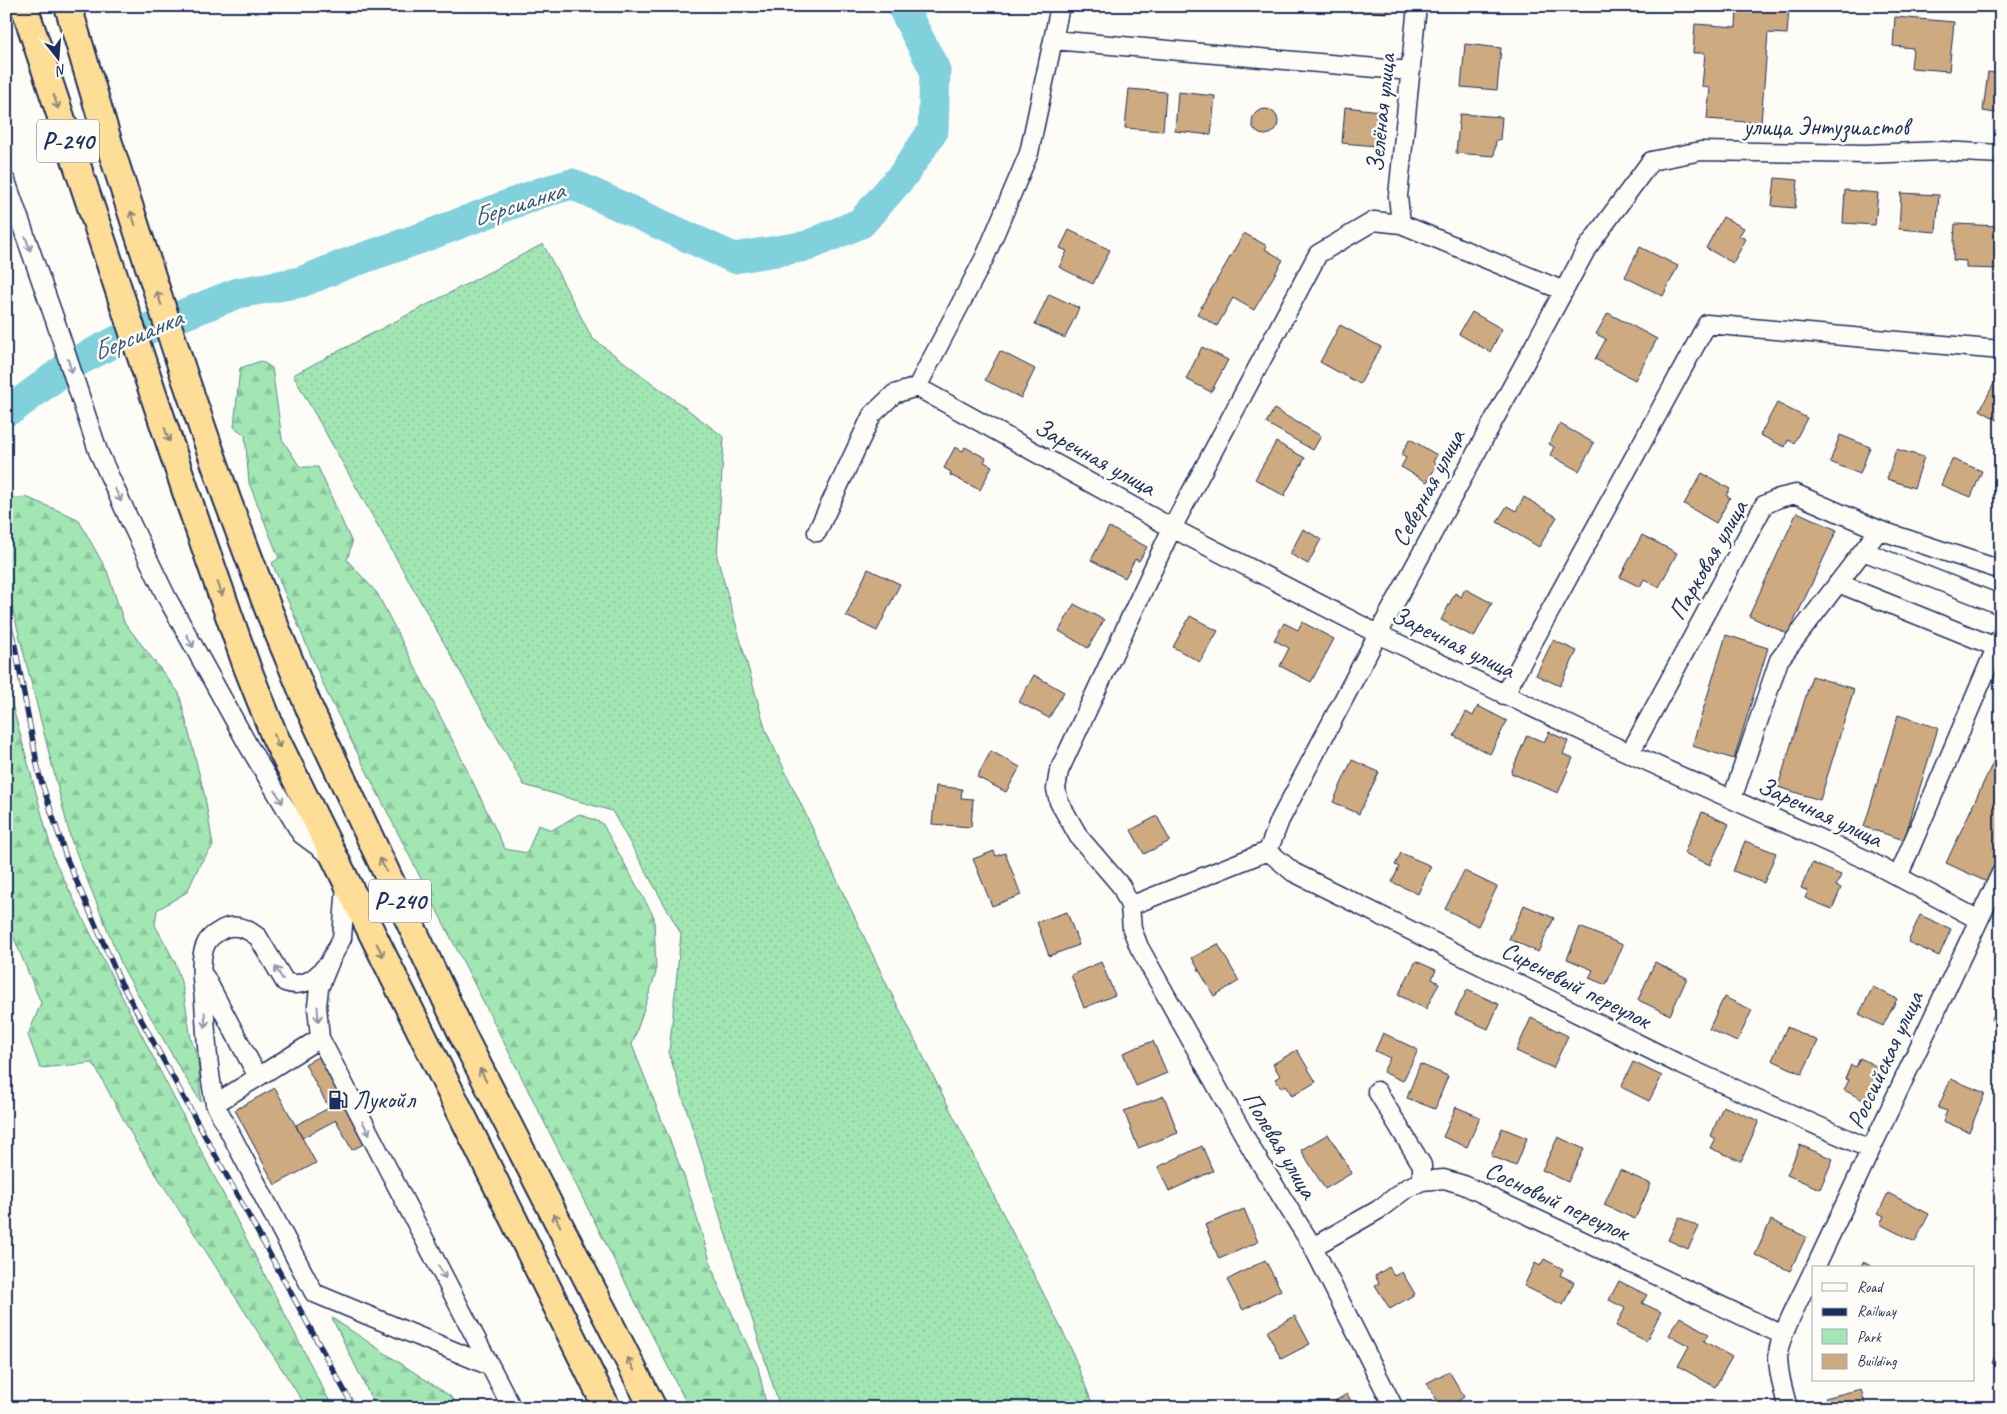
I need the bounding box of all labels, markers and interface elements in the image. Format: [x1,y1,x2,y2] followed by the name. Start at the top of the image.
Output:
[32,32,82,82] north arrow
[1359,50,1403,174] street label: Зелёная улица
[53,61,68,80] text: N
[51,94,61,110] one-way arrow
[1741,111,1914,143] street label: улица Энтузиастов
[37,120,99,162] road number: Р-240
[468,173,571,234] water label: Берсианка
[127,210,137,226] one-way arrow
[24,236,33,251] one-way arrow
[153,290,163,306] one-way arrow
[87,300,189,369] water label: Берсианка
[66,358,76,374] one-way arrow
[1029,411,1163,504] street label: Заречная улица
[1384,422,1473,552] street label: Северная улица
[163,427,172,443] one-way arrow
[114,487,123,502] one-way arrow
[1661,493,1756,626] street label: Парковая улица
[216,581,225,596] one-way arrow
[1386,598,1522,687] street label: Заречная улица
[186,633,195,648] one-way arrow
[272,733,282,748] one-way arrow
[1753,769,1889,856] street label: Заречная улица
[274,790,284,804] one-way arrow
[378,858,388,873] one-way arrow
[369,879,431,922] road number: Р-240
[1496,934,1658,1037] street label: Сиреневый переулок
[376,942,385,957] one-way arrow
[274,966,284,980] one-way arrow
[1839,984,1932,1134] street label: Российская улица
[313,1006,322,1022] one-way arrow
[201,1012,210,1028] one-way arrow
[478,1068,487,1083] one-way arrow
[353,1084,417,1116] place label: Лукойл
[1235,1085,1326,1206] street label: Полевая улица
[327,1089,349,1111] fuel station icon: Лукойл
[362,1120,371,1135] one-way arrow
[1480,1154,1636,1249] street label: Сосновый переулок
[552,1212,562,1227] one-way arrow
[437,1265,447,1279] one-way arrow
[1812,1266,1974,1382] legend
[1857,1278,1884,1297] text: Road
[1857,1302,1898,1321] text: Railway
[1857,1328,1882,1347] text: Park
[1857,1352,1897,1371] text: Building
[626,1357,636,1372] one-way arrow

